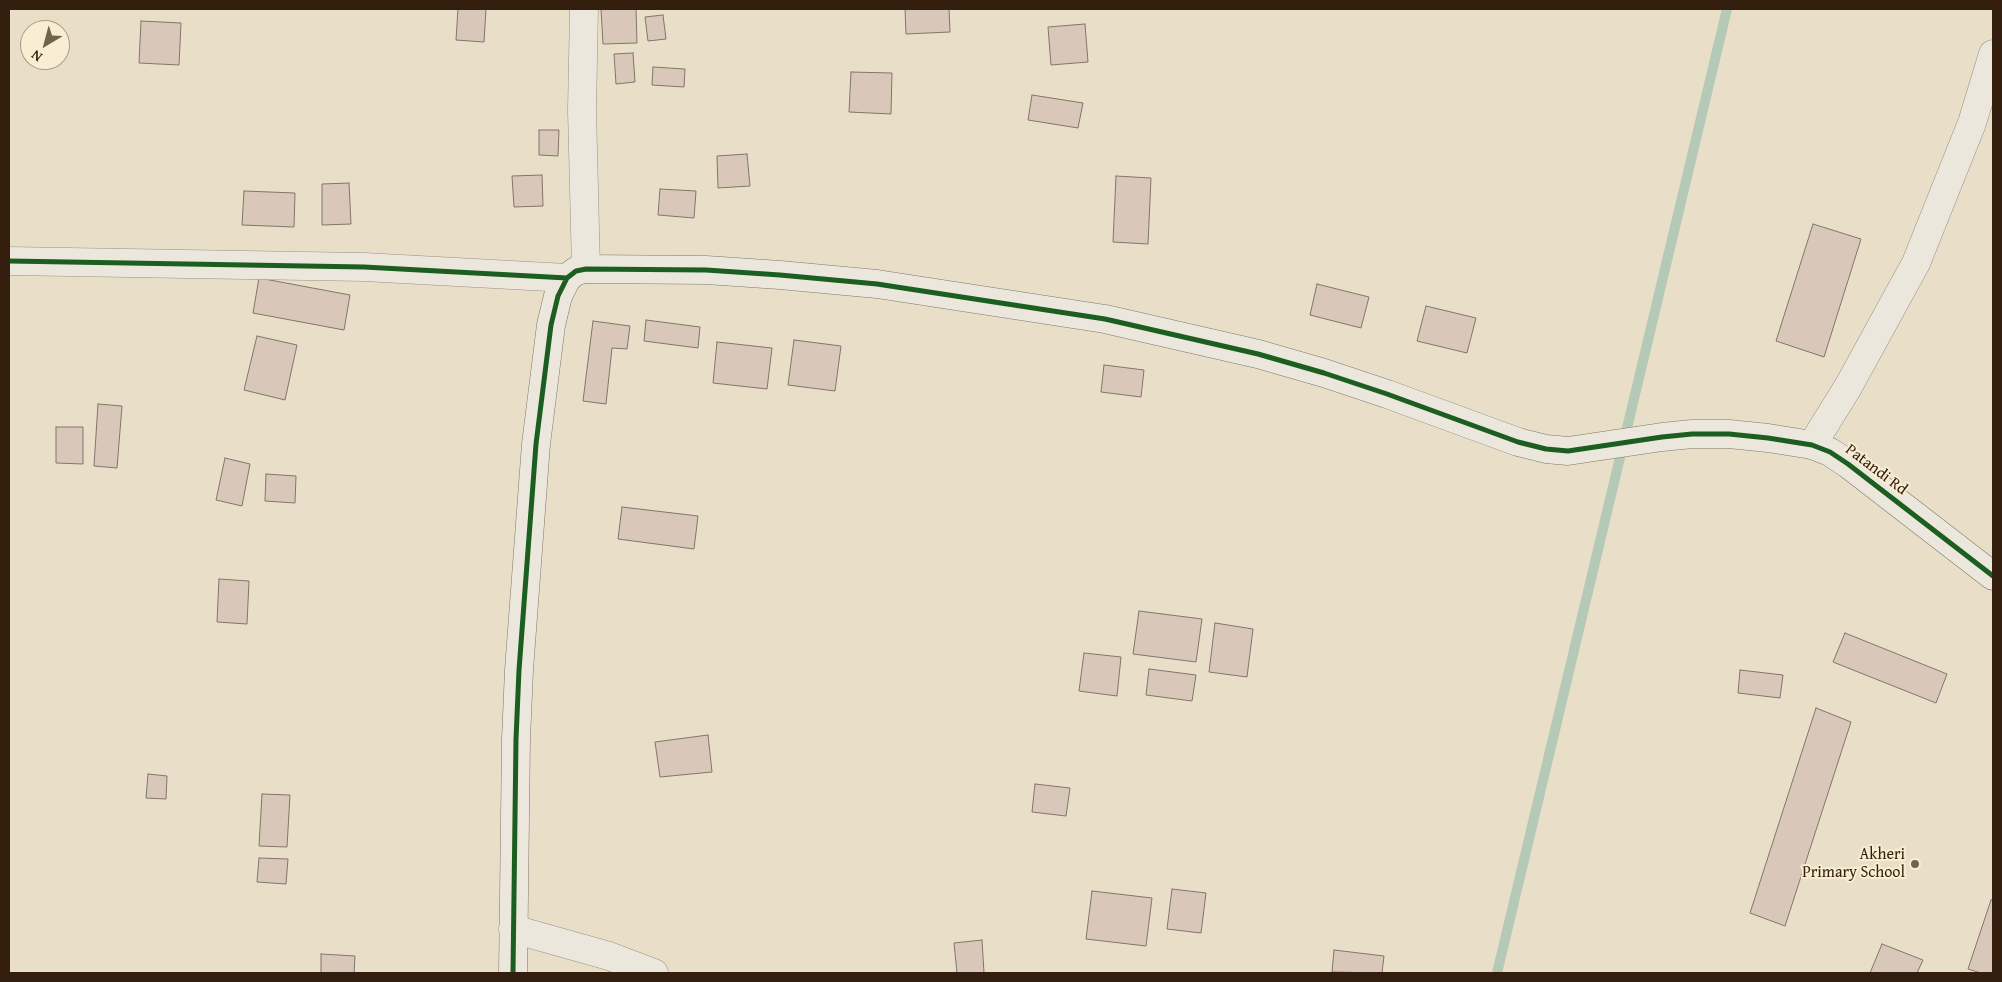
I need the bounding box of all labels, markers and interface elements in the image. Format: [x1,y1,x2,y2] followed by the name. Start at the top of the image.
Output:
[20,20,70,70] north arrow
[27,45,46,67] text: N
[1841,440,1911,500] street label: Patandi Rd
[1802,845,1905,883] place label: Akheri Primary School
[1909,858,1921,870] marker: Akheri Primary School

